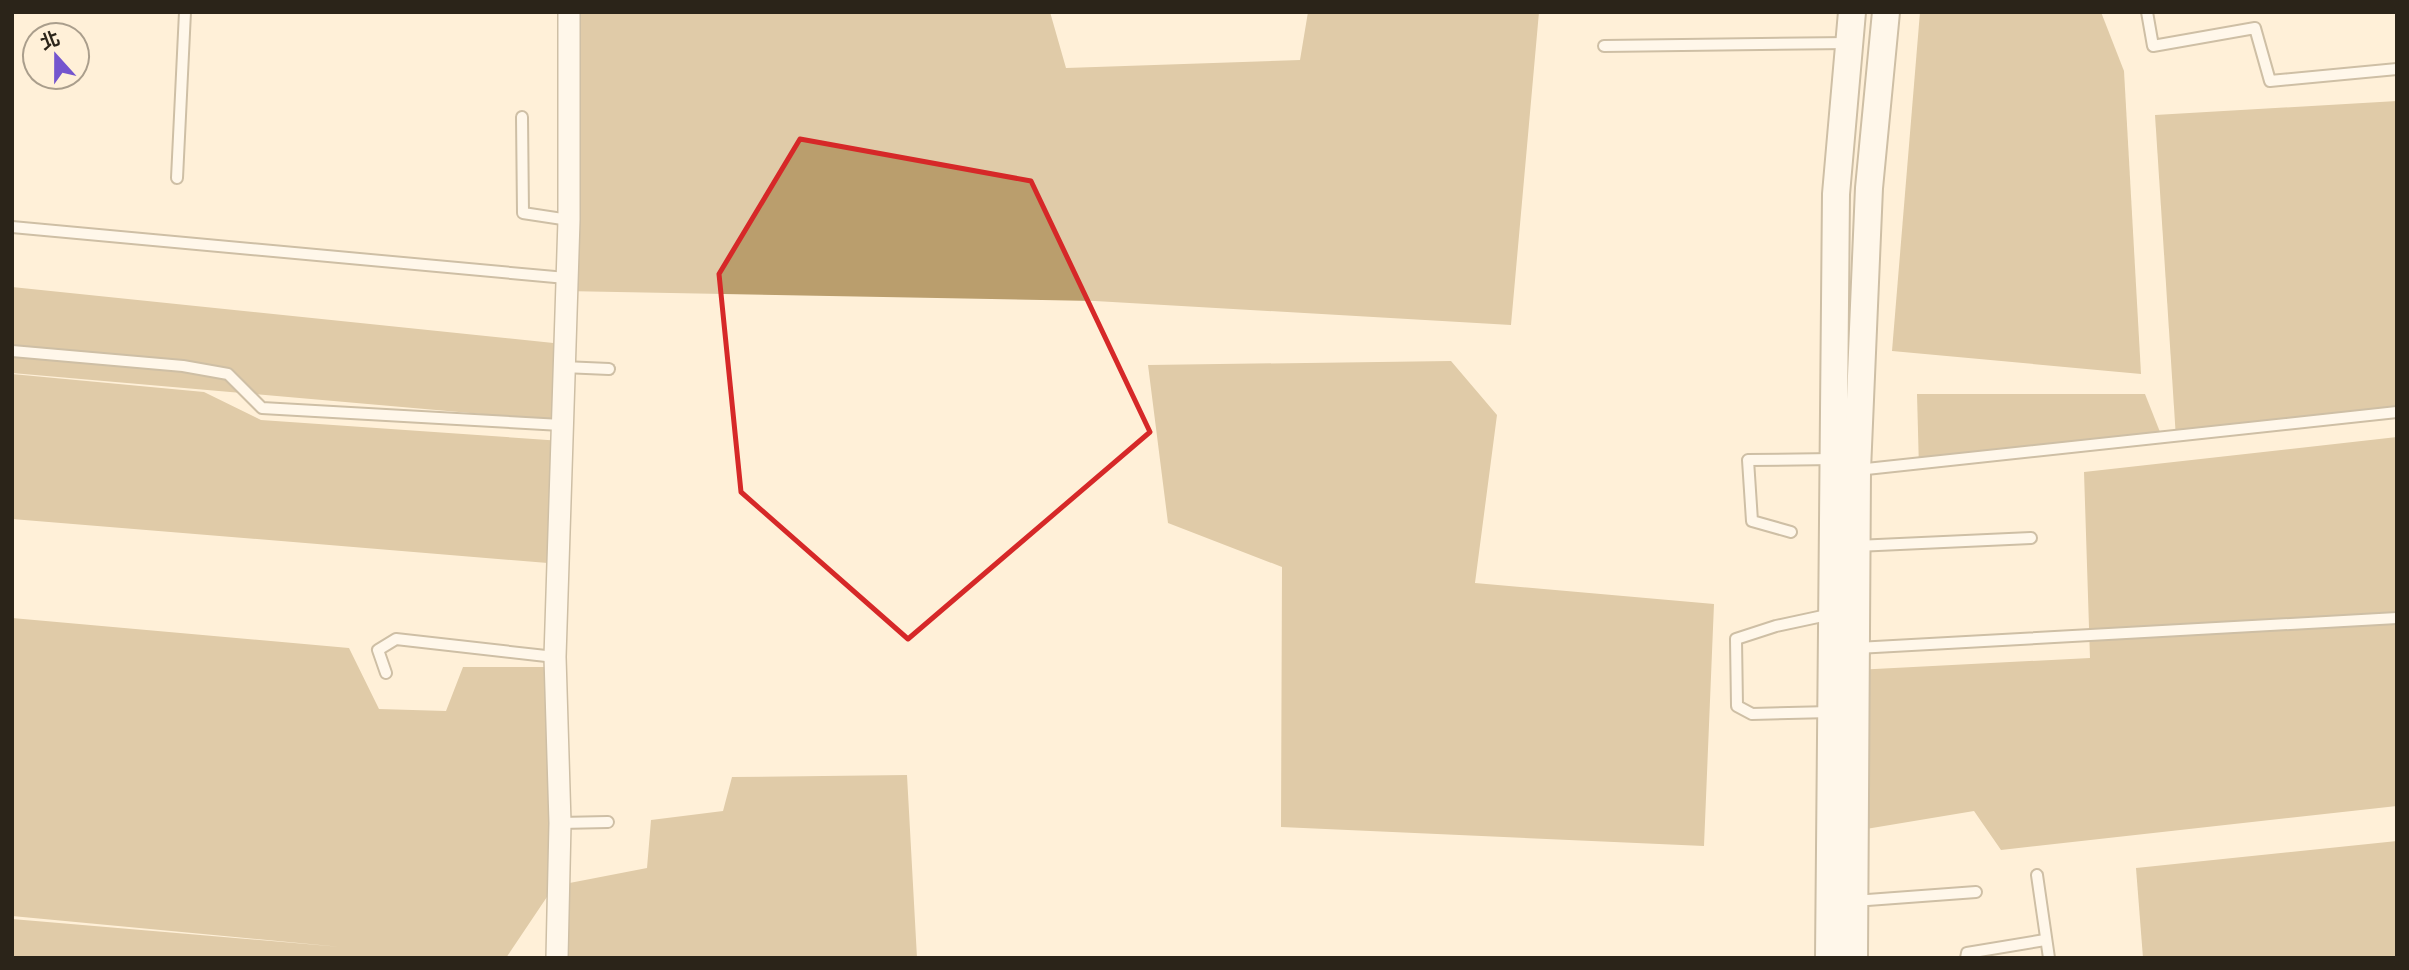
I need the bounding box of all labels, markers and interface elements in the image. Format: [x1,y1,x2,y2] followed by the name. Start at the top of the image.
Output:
[21,21,91,91] north arrow
[37,26,63,55] text: 北

